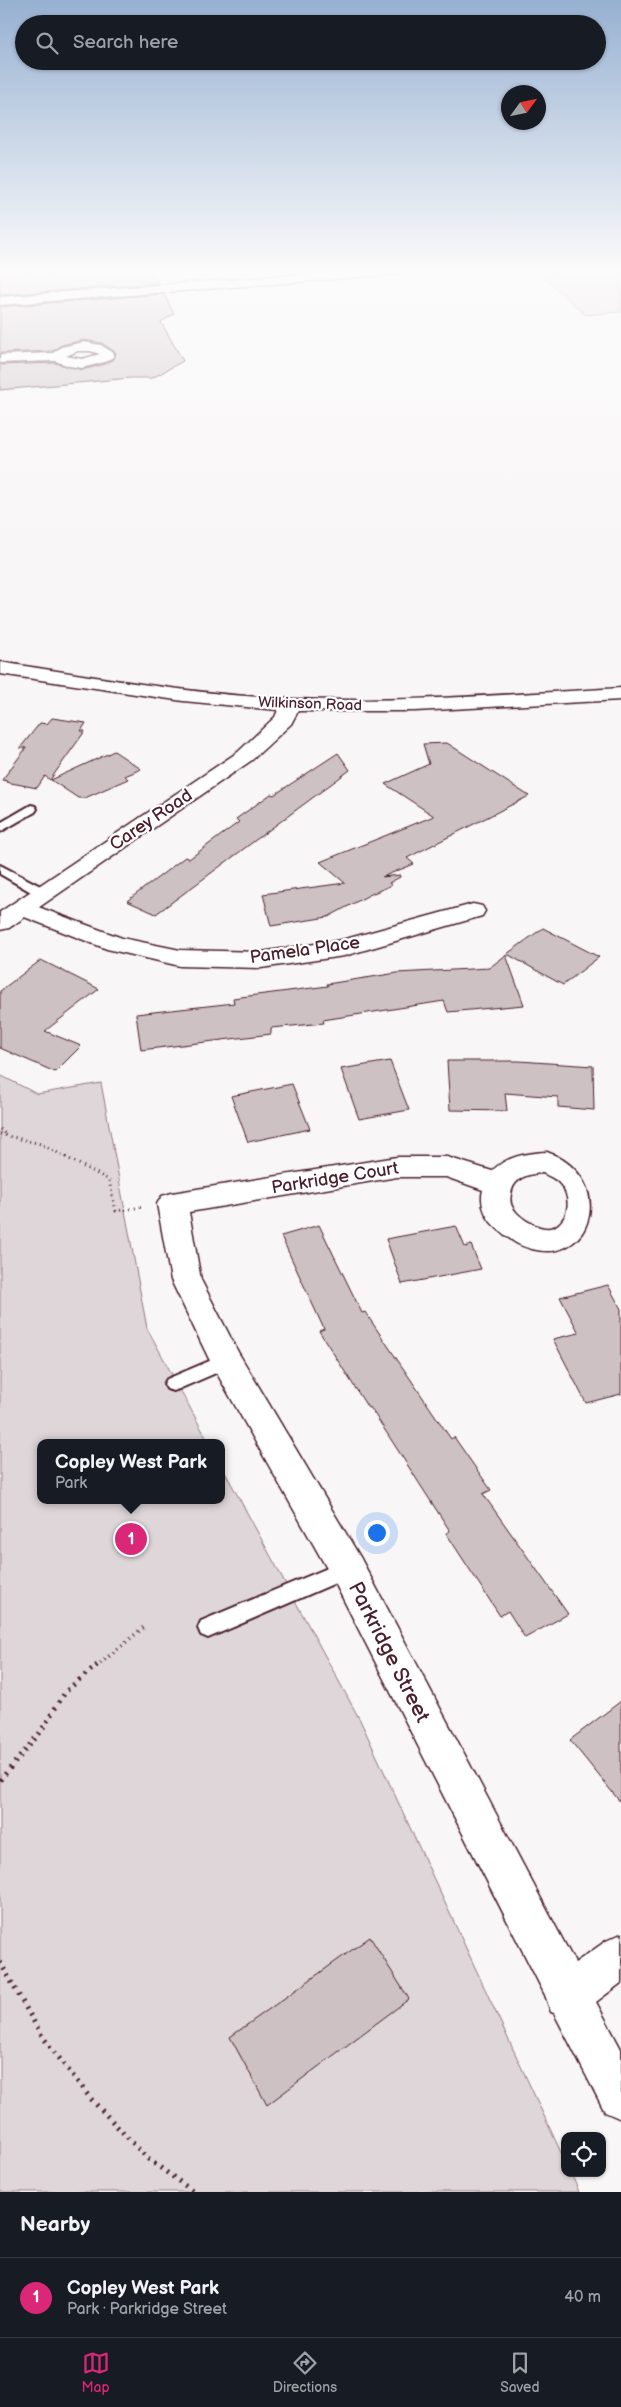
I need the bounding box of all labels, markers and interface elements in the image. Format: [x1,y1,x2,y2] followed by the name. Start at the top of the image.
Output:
[15,15,606,70] search box
[33,29,61,57] icon: search
[73,31,178,54] text: Search here
[501,85,546,130] north arrow
[258,693,362,715] street label: Wilkinson Road
[106,785,196,855] street label: Carey Road
[249,932,362,968] street label: Pamela Place
[270,1158,400,1198] street label: Parkridge Court
[37,1439,225,1504] popup
[55,1451,207,1474] text: Copley West Park
[55,1474,87,1493] text: Park
[115,1520,147,1558] pin: 1
[364,1520,390,1546] your location
[343,1578,435,1727] street label: Parkridge Street
[561,2132,606,2177] map controls
[561,2132,606,2177] button: locate
[20,2212,90,2237] text: Nearby
[67,2277,219,2300] text: Copley West Park
[33,2288,39,2307] text: 1
[564,2288,601,2307] text: 40 m
[67,2300,227,2319] text: Park · Parkridge Street
[82,2349,110,2396] tab: Map
[273,2349,337,2396] tab: Directions
[500,2349,539,2396] tab: Saved

